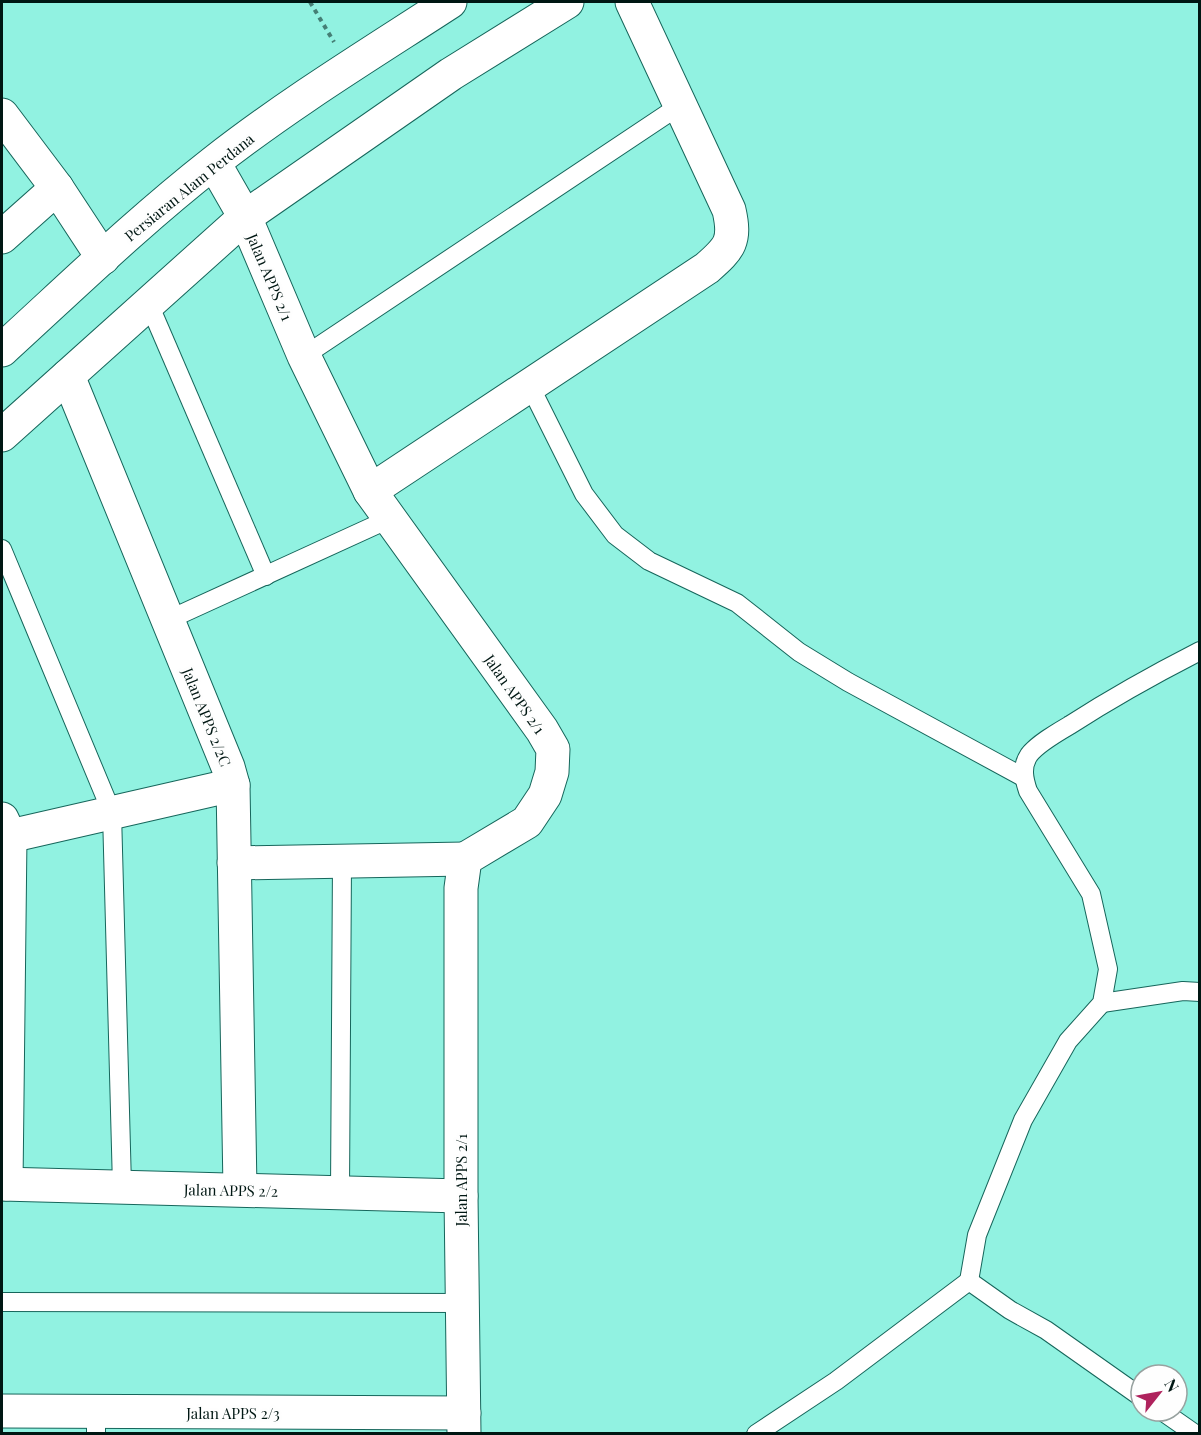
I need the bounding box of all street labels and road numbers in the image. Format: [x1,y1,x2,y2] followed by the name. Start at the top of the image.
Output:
[120,128,258,246] street label: Persiaran Alam Perdana
[242,229,298,324] street label: Jalan APPS 2/1
[480,649,550,738] street label: Jalan APPS 2/1
[178,664,236,769] street label: Jalan APPS 2/2C
[451,1133,471,1227] street label: Jalan APPS 2/1
[183,1179,278,1201] street label: Jalan APPS 2/2
[185,1403,280,1423] street label: Jalan APPS 2/3

